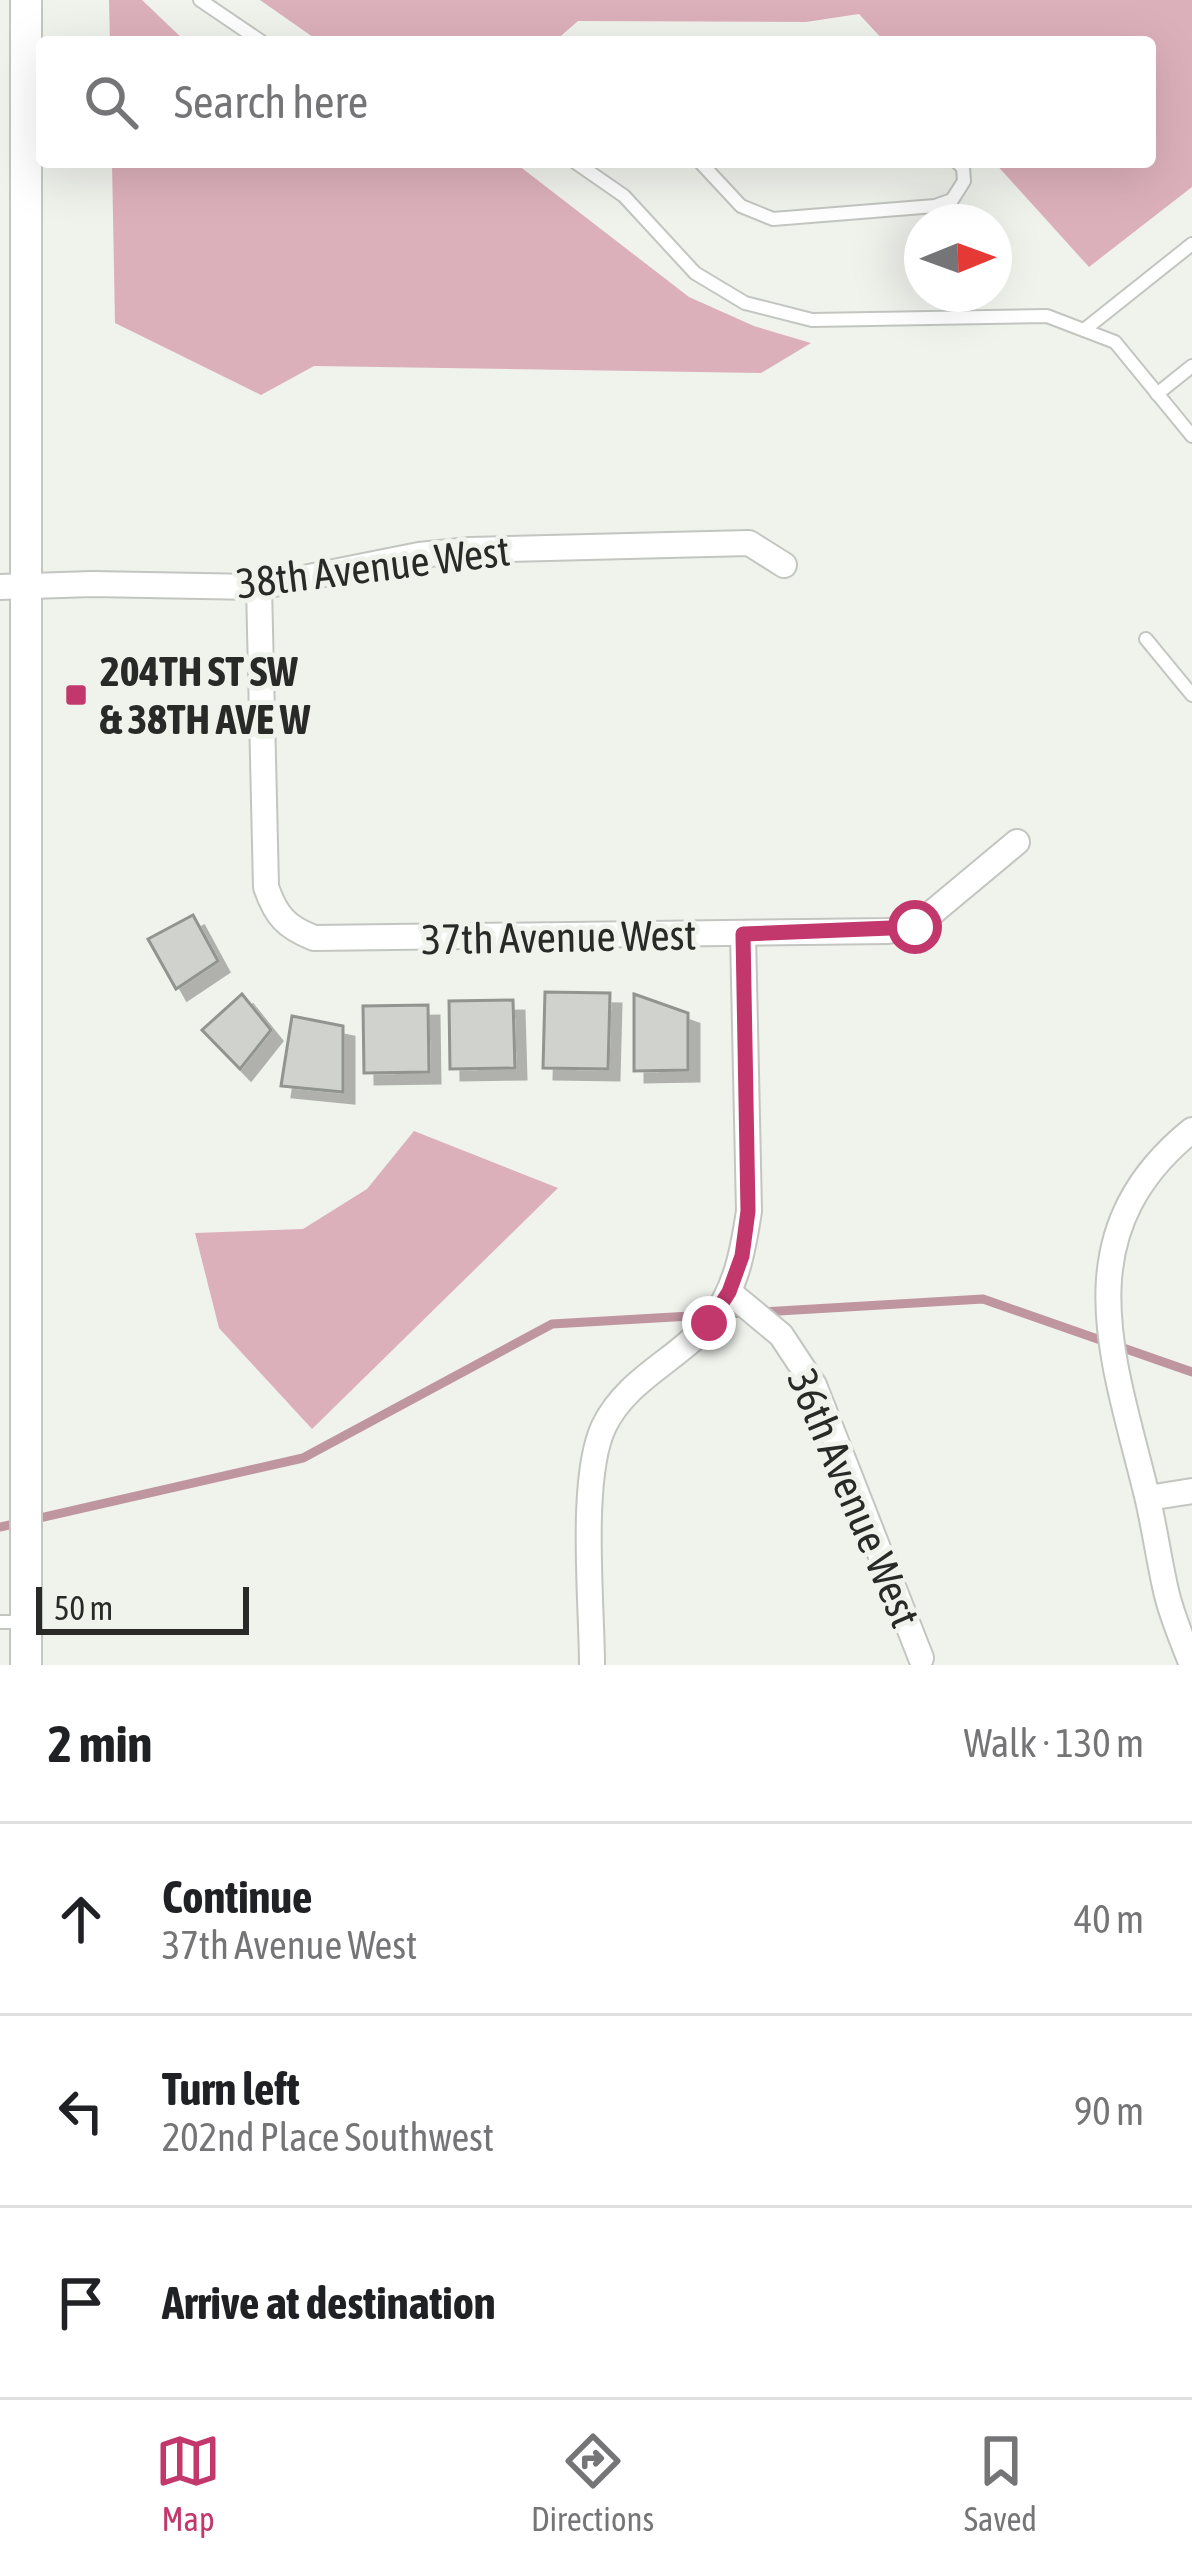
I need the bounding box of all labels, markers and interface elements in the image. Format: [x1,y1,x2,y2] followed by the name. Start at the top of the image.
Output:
[36,36,1156,168] search box
[78,69,144,135] icon: search
[174,76,368,128] text: Search here
[904,204,1012,312] north arrow
[234,526,512,608] street label: 38th Avenue West
[100,647,311,743] place label: 204TH ST SW & 38TH AVE W
[63,682,89,708] marker: 204TH ST SW & 38TH AVE W
[888,900,942,954] route start
[421,911,697,963] street label: 37th Avenue West
[682,1296,736,1350] route end
[778,1362,930,1634] street label: 36th Avenue West
[36,1581,249,1634] scale bar
[54,1589,113,1627] text: 50 m
[48,1714,152,1773] text: 2 min
[964,1721,1144,1765] text: Walk · 130 m
[162,1871,313,1923] text: Continue
[48,1886,114,1952] icon: ahead
[1074,1897,1144,1941] text: 40 m
[162,1923,417,1967] text: 37th Avenue West
[162,2063,300,2115] text: Turn left
[48,2078,114,2144] icon: left
[1074,2089,1144,2133] text: 90 m
[162,2115,494,2159] text: 202nd Place Southwest
[48,2270,114,2336] icon: arrive
[162,2277,496,2329] text: Arrive at destination
[155,2428,221,2538] tab: Map
[531,2428,654,2538] tab: Directions
[964,2428,1037,2538] tab: Saved

